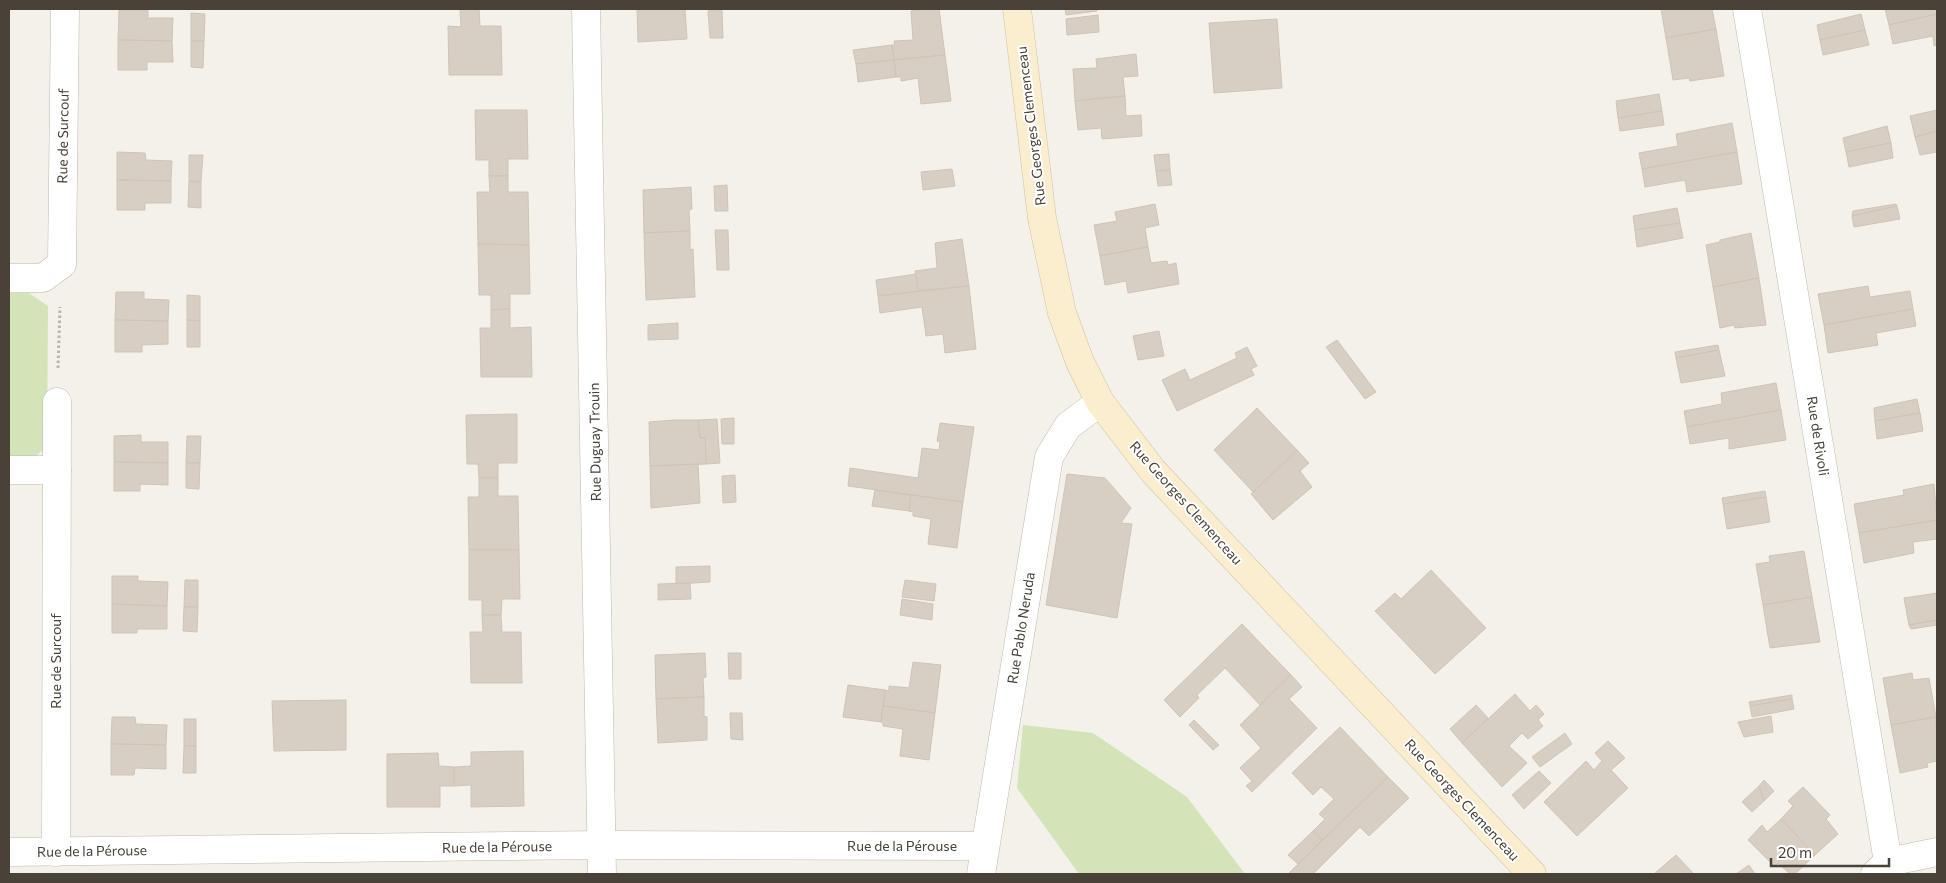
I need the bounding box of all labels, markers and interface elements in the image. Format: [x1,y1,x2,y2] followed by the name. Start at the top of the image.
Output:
[1012,45,1049,207] street label: Rue Georges Clemenceau
[53,88,72,184] street label: Rue de Surcouf
[585,382,604,502] street label: Rue Duguay Trouin
[1804,395,1833,477] street label: Rue de Rivoli
[1126,437,1246,568] street label: Rue Georges Clemenceau
[1003,571,1038,685] street label: Rue Pablo Neruda
[47,613,64,709] street label: Rue de Surcouf
[1401,735,1523,864] street label: Rue Georges Clemenceau
[1771,836,1888,868] scale bar
[442,837,552,856] street label: Rue de la Pérouse
[847,837,957,854] street label: Rue de la Pérouse
[37,841,147,860] street label: Rue de la Pérouse
[1778,843,1812,861] text: 20 m

